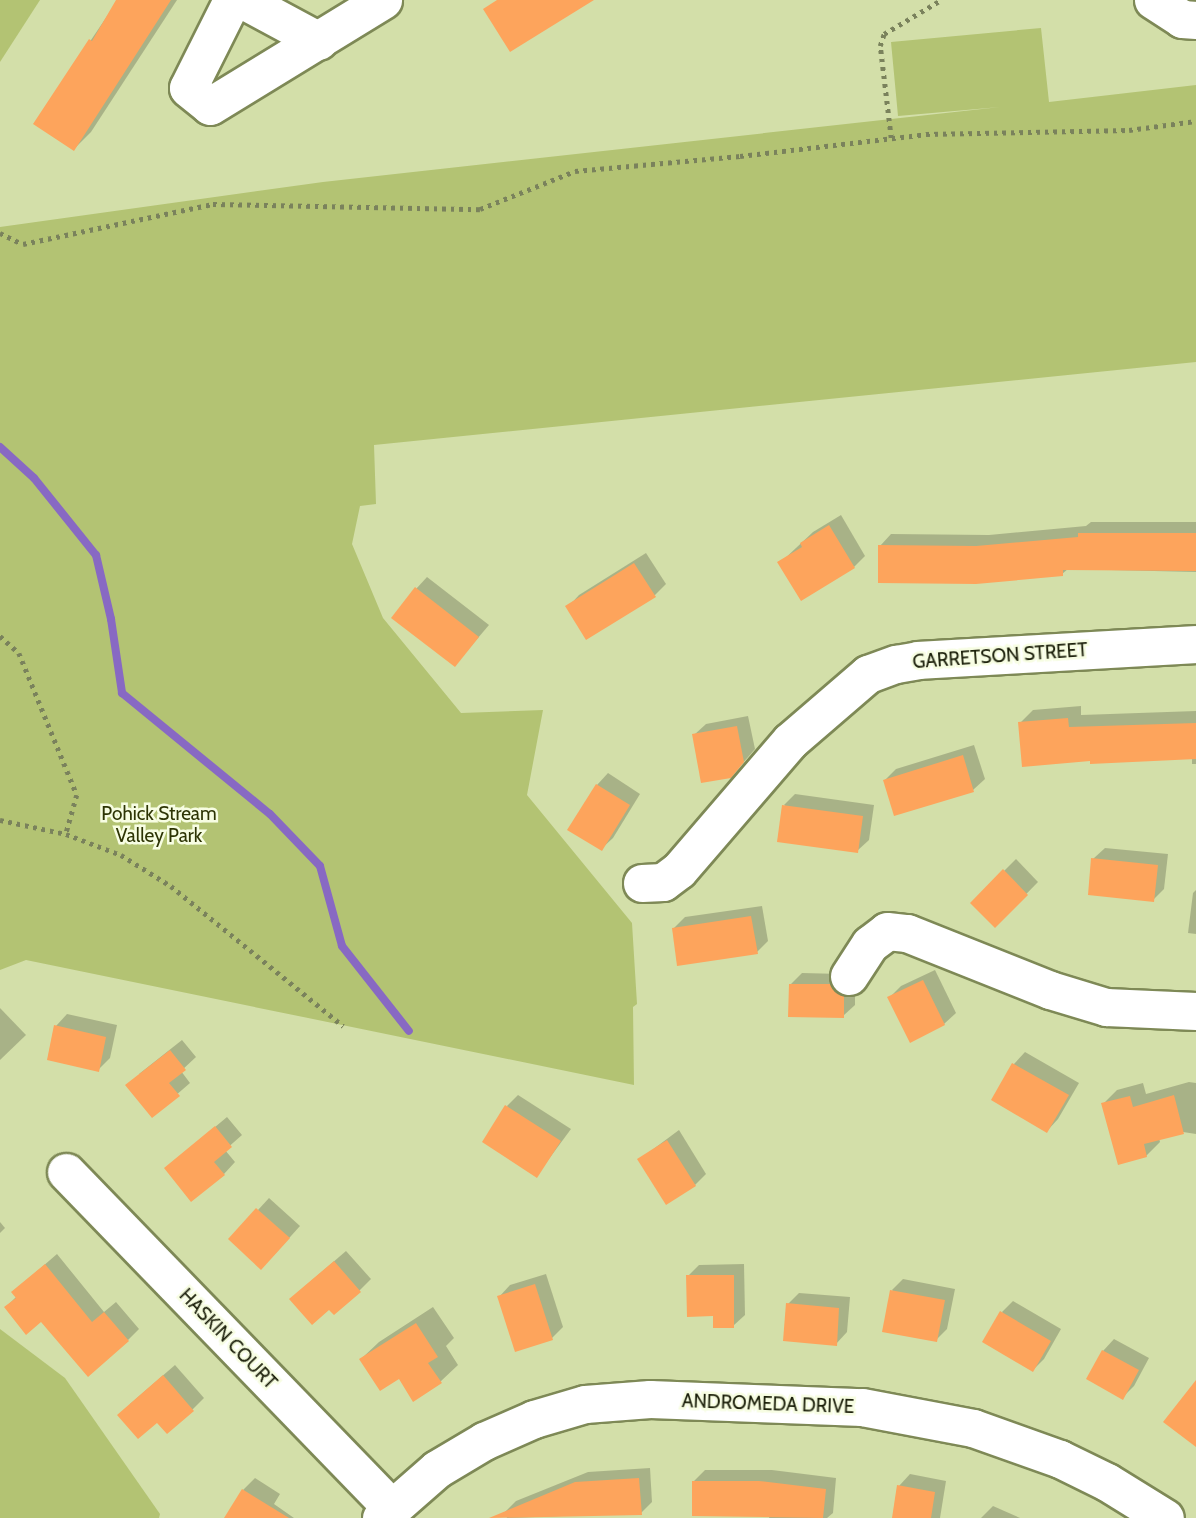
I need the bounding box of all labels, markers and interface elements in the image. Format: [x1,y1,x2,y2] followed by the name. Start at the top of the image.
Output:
[912,639,1088,673] street label: GARRETSON STREET
[101,803,217,847] park label: Pohick Stream Valley Park
[174,1284,282,1394] street label: HASKIN COURT
[681,1390,855,1418] street label: ANDROMEDA DRIVE

